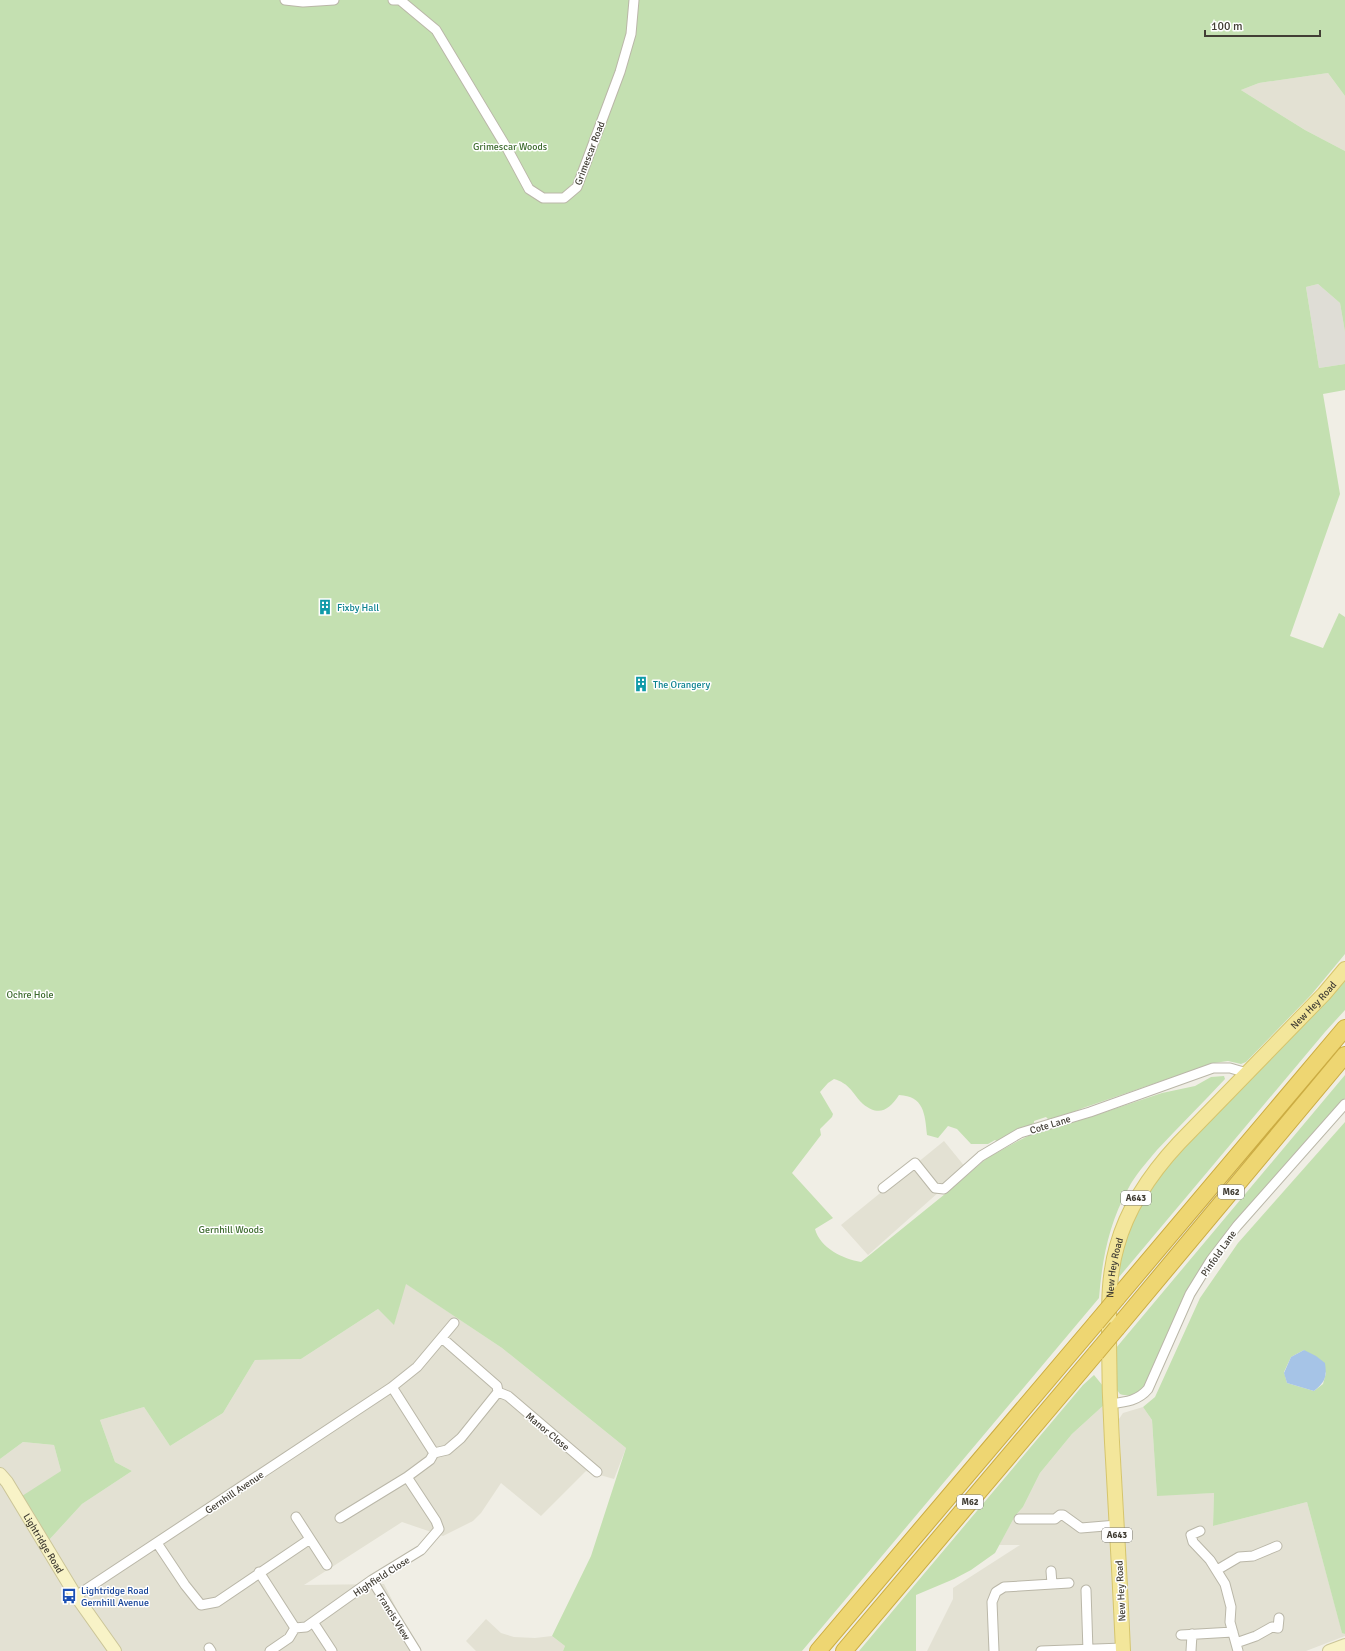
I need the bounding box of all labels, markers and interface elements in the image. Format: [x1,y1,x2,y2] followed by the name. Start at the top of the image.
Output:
[1205,12,1320,38] scale bar
[1211,19,1243,34] text: 100 m
[572,120,608,187] street label: Grimescar Road
[473,141,548,153] park label: Grimescar Woods
[316,598,334,616] building icon: Fixby Hall
[337,602,379,614] place label: Fixby Hall
[632,675,650,693] building icon: The Orangery
[653,679,711,691] place label: The Orangery
[1288,979,1339,1032] street label: New Hey Road
[6,989,54,1001] park label: Ochre Hole
[1028,1113,1072,1137] street label: Cote Lane
[1218,1185,1244,1199] road number: M62
[1121,1191,1151,1205] road number: A643
[199,1224,264,1236] park label: Gernhill Woods
[1199,1228,1239,1279] street label: Pinfold Lane
[1104,1236,1126,1298] street label: New Hey Road
[523,1410,572,1453] street label: Manor Close
[203,1469,266,1517] street label: Gernhill Avenue
[957,1495,983,1509] road number: M62
[20,1511,66,1576] street label: Lightridge Road
[1102,1528,1132,1542] road number: A643
[351,1554,412,1600] street label: Highfield Close
[1113,1560,1129,1622] street label: New Hey Road
[81,1585,149,1609] place label: Lightridge Road Gernhill Avenue
[60,1587,78,1605] bus stop icon: Lightridge Road Gernhill Avenue
[374,1591,413,1643] street label: Francis View

